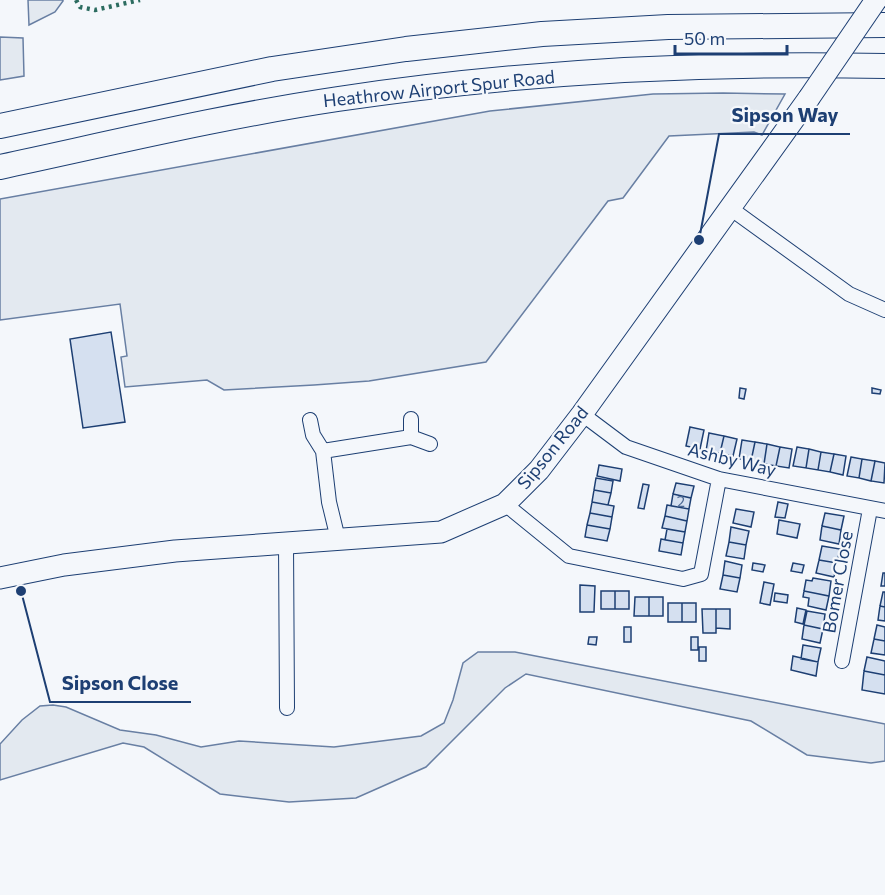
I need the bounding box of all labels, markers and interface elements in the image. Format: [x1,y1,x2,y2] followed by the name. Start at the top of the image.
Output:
[675,18,788,56] scale bar
[684,27,725,49] text: 50 m
[322,65,556,111] street label: Heathrow Airport Spur Road
[719,96,850,134] callout: Sipson Way
[732,102,838,126] text: Sipson Way
[512,401,592,493] street label: Sipson Road
[686,437,779,481] street label: Ashby Way
[677,492,685,510] house number: 2
[817,529,857,635] street label: Bomer Close
[50,664,191,702] callout: Sipson Close
[62,670,178,694] text: Sipson Close

